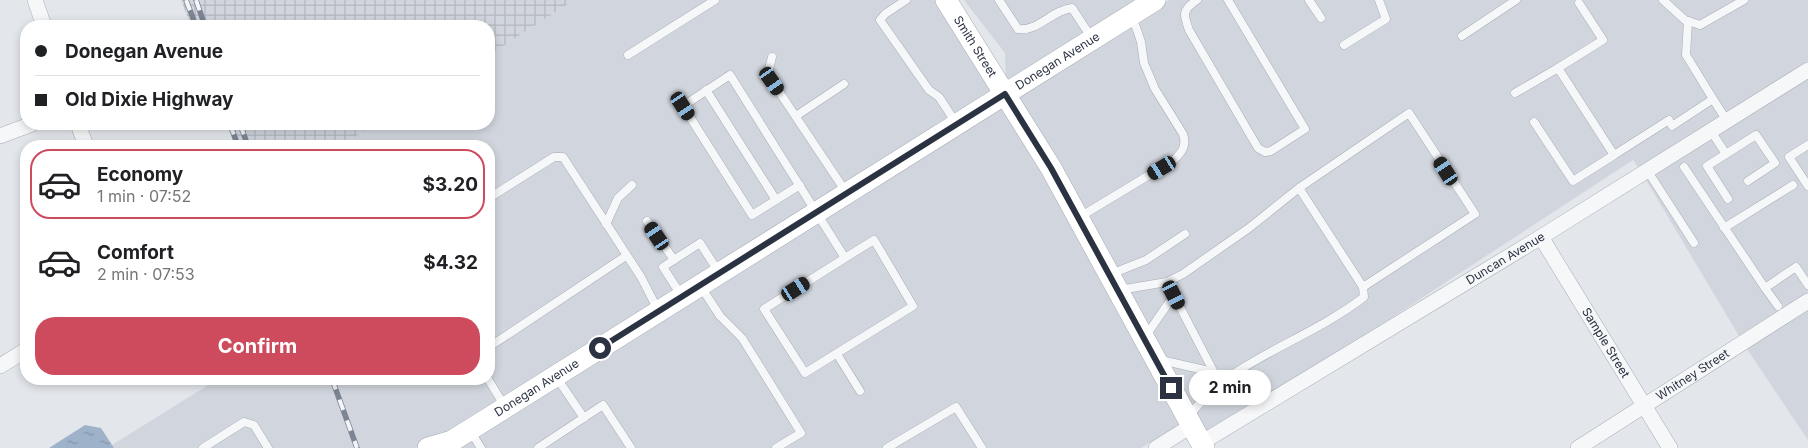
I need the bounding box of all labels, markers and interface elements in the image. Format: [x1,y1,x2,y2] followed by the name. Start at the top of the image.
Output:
[951,13,1000,80] street label: Smith Street
[1012,29,1102,93] street label: Donegan Avenue
[65,40,223,63] text: Donegan Avenue
[757,64,786,98] car
[65,88,234,111] text: Old Dixie Highway
[668,89,697,123] car
[1145,154,1178,182] car
[1431,154,1460,188] car
[37,162,82,207] icon: car
[97,163,183,186] text: Economy
[423,173,478,196] text: $3.20
[97,186,191,206] text: 1 min · 07:52
[642,219,671,253] car
[1463,229,1547,288] street label: Duncan Avenue
[37,240,82,285] icon: car
[97,241,174,264] text: Comfort
[423,251,478,274] text: $4.32
[97,264,195,284] text: 2 min · 07:53
[779,275,812,303] car
[1160,278,1187,312] car
[1579,305,1633,380] street label: Sample Street
[35,317,480,375] button: Confirm
[589,337,611,359] route start
[1653,345,1732,403] street label: Whitney Street
[491,355,581,419] street label: Donegan Avenue
[1188,370,1271,406] callout: 2 min
[1160,377,1182,399] route end
[1209,377,1251,397] text: 2 min

